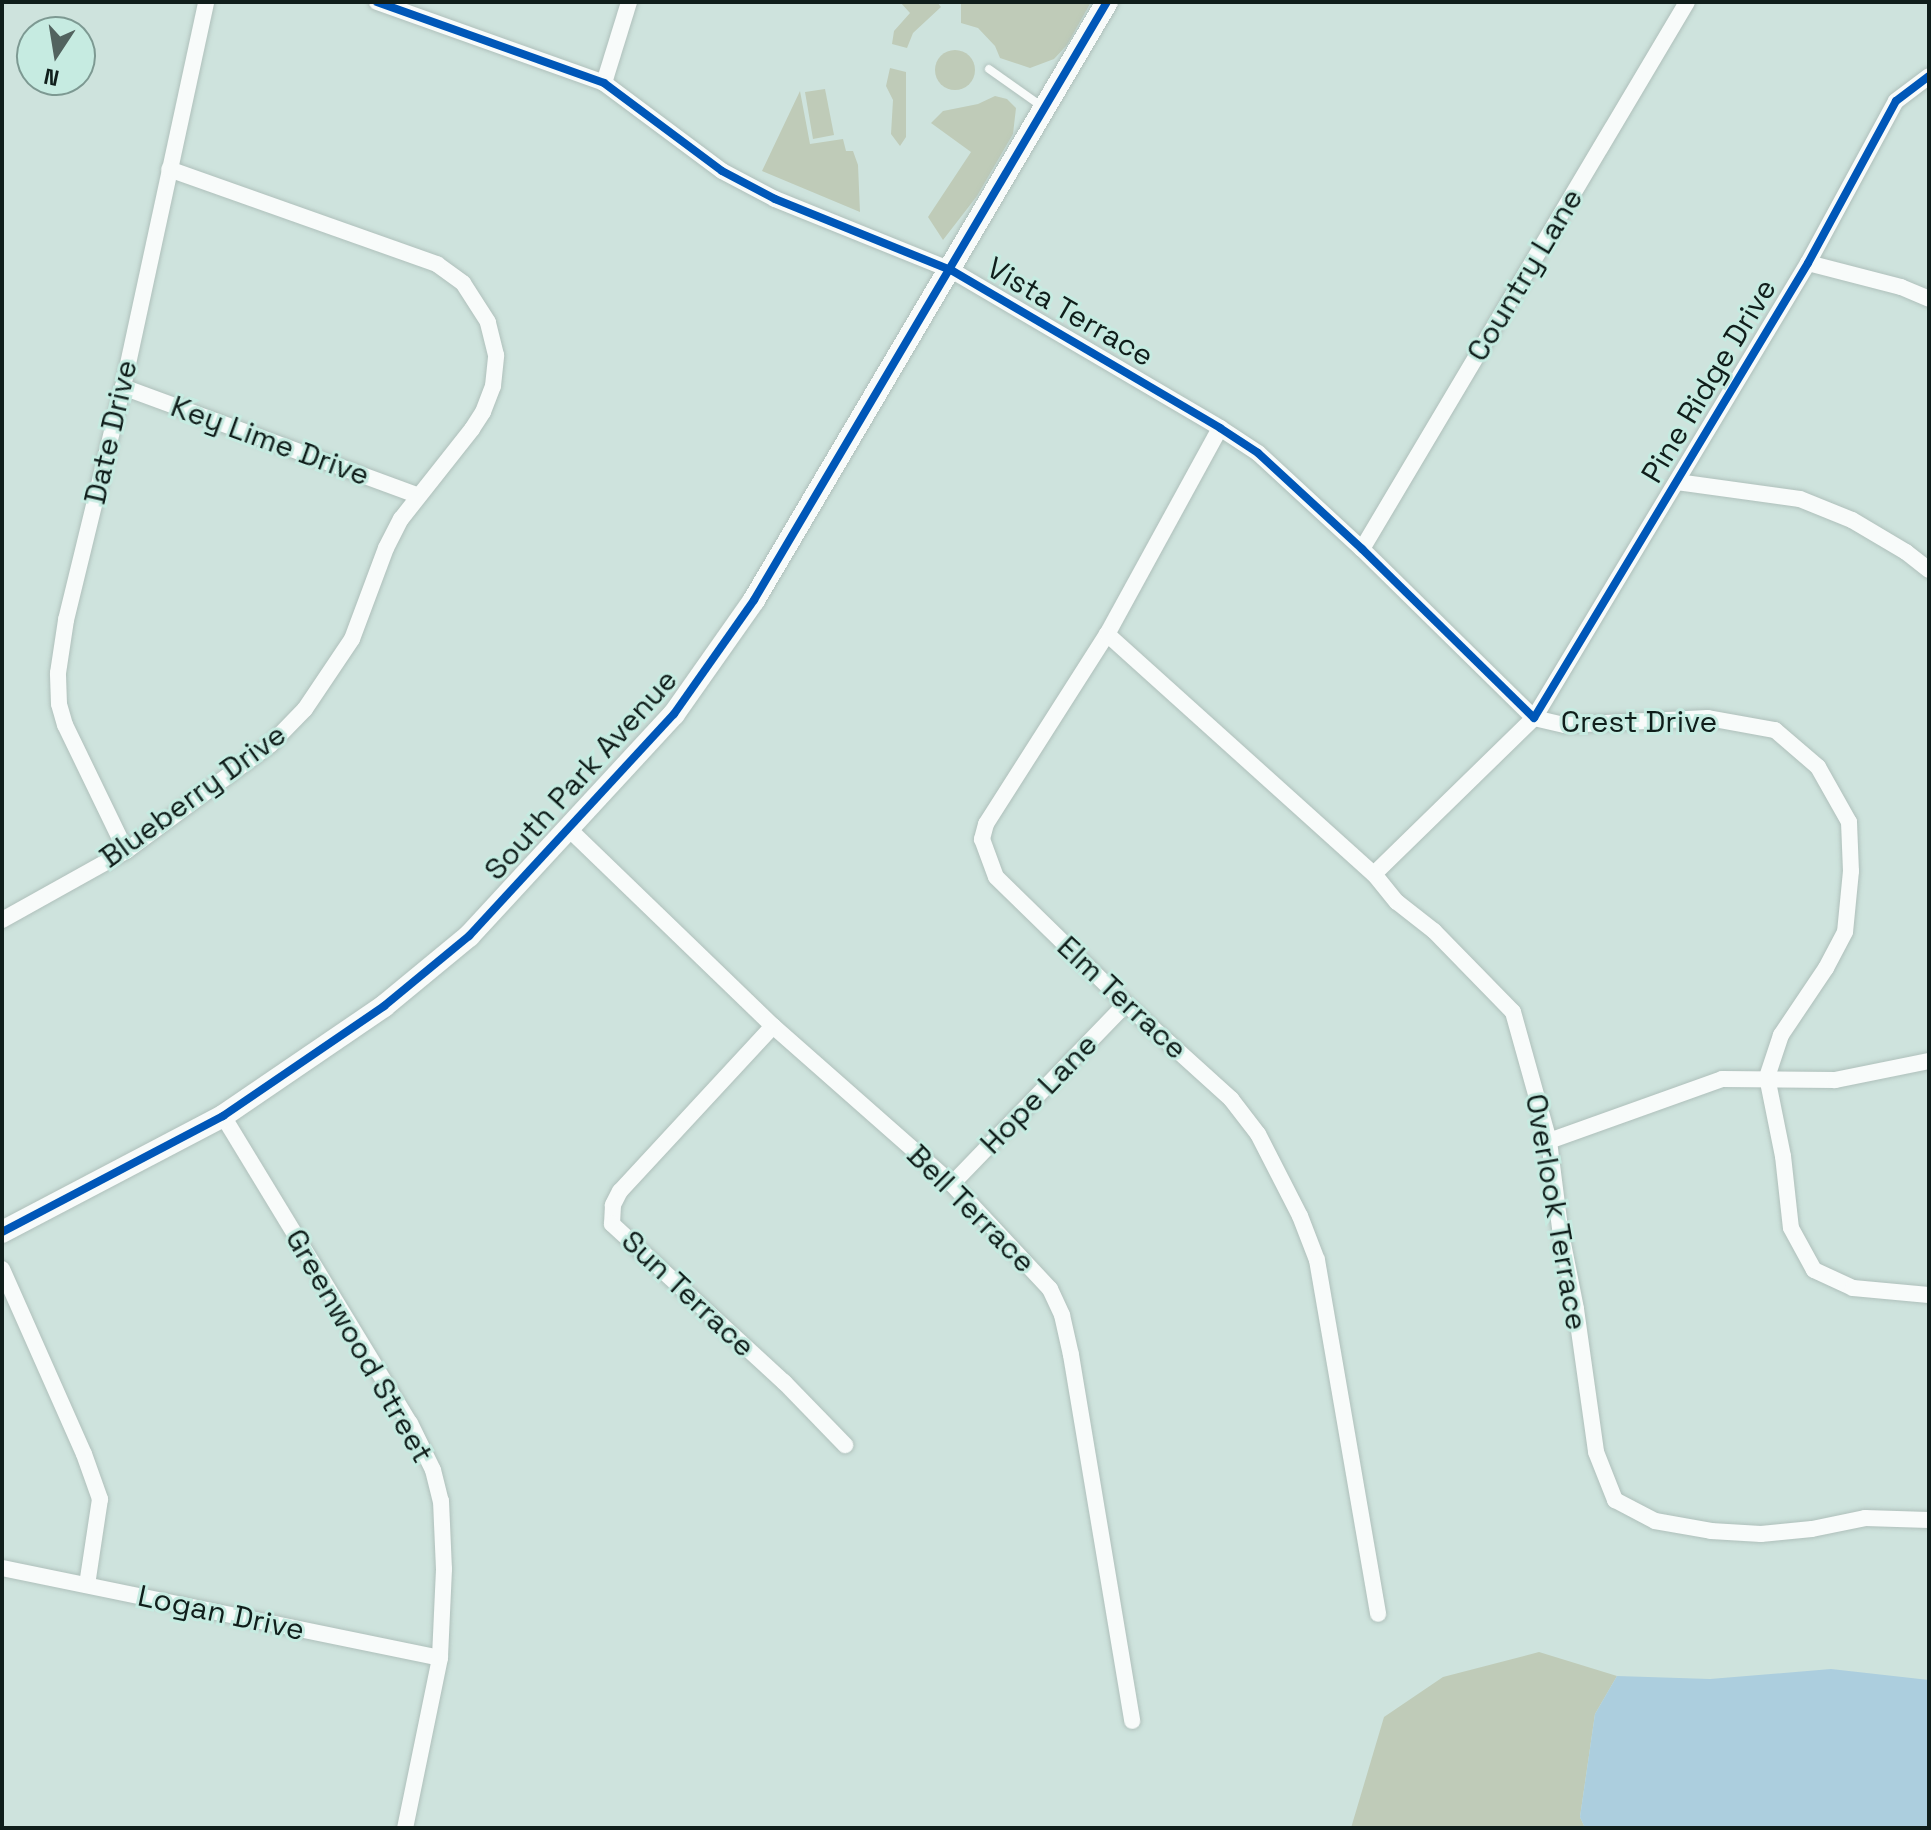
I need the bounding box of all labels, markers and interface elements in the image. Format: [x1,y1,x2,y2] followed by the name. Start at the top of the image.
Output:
[16,16,96,96] north arrow
[41,62,62,93] text: N
[1459,182,1591,368] street label: Country Lane
[980,250,1160,374] street label: Vista Terrace
[1634,273,1784,489] street label: Pine Ridge Drive
[77,356,145,508] street label: Date Drive
[166,388,374,494] street label: Key Lime Drive
[477,662,685,888] street label: South Park Avenue
[1561,704,1717,740] street label: Crest Drive
[93,717,293,875] street label: Blueberry Drive
[1049,929,1195,1067] street label: Elm Terrace
[973,1027,1105,1161] street label: Hope Lane
[1517,1091,1595,1333] street label: Overlook Terrace
[899,1137,1043,1281] street label: Bell Terrace
[277,1223,441,1469] street label: Greenwood Street
[614,1223,762,1365] street label: Sun Terrace
[134,1578,308,1648] street label: Logan Drive

